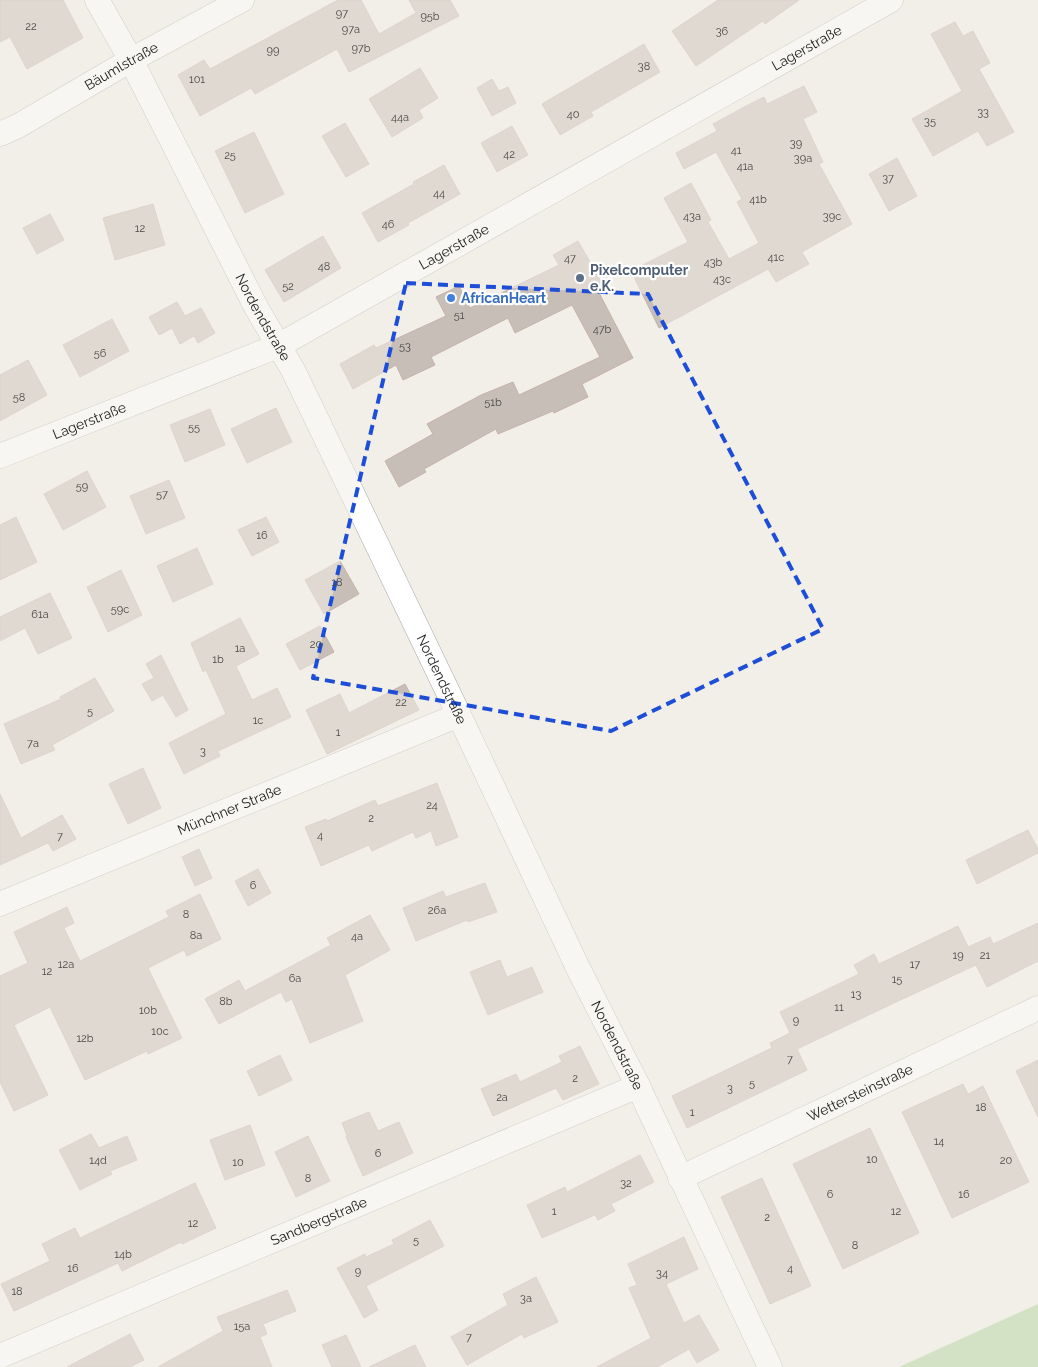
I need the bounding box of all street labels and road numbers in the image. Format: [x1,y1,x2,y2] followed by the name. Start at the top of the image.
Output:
[769,22,844,74] street label: Lagerstraße
[82,39,161,93] street label: Bäumlstraße
[416,221,492,273] street label: Lagerstraße
[232,271,294,364] street label: Nordendstraße
[50,399,128,442] street label: Lagerstraße
[413,632,470,727] street label: Nordendstraße
[175,781,284,838] street label: Münchner Straße
[588,998,647,1092] street label: Nordendstraße
[804,1061,915,1125] street label: Wettersteinstraße
[268,1194,369,1249] street label: Sandbergstraße

